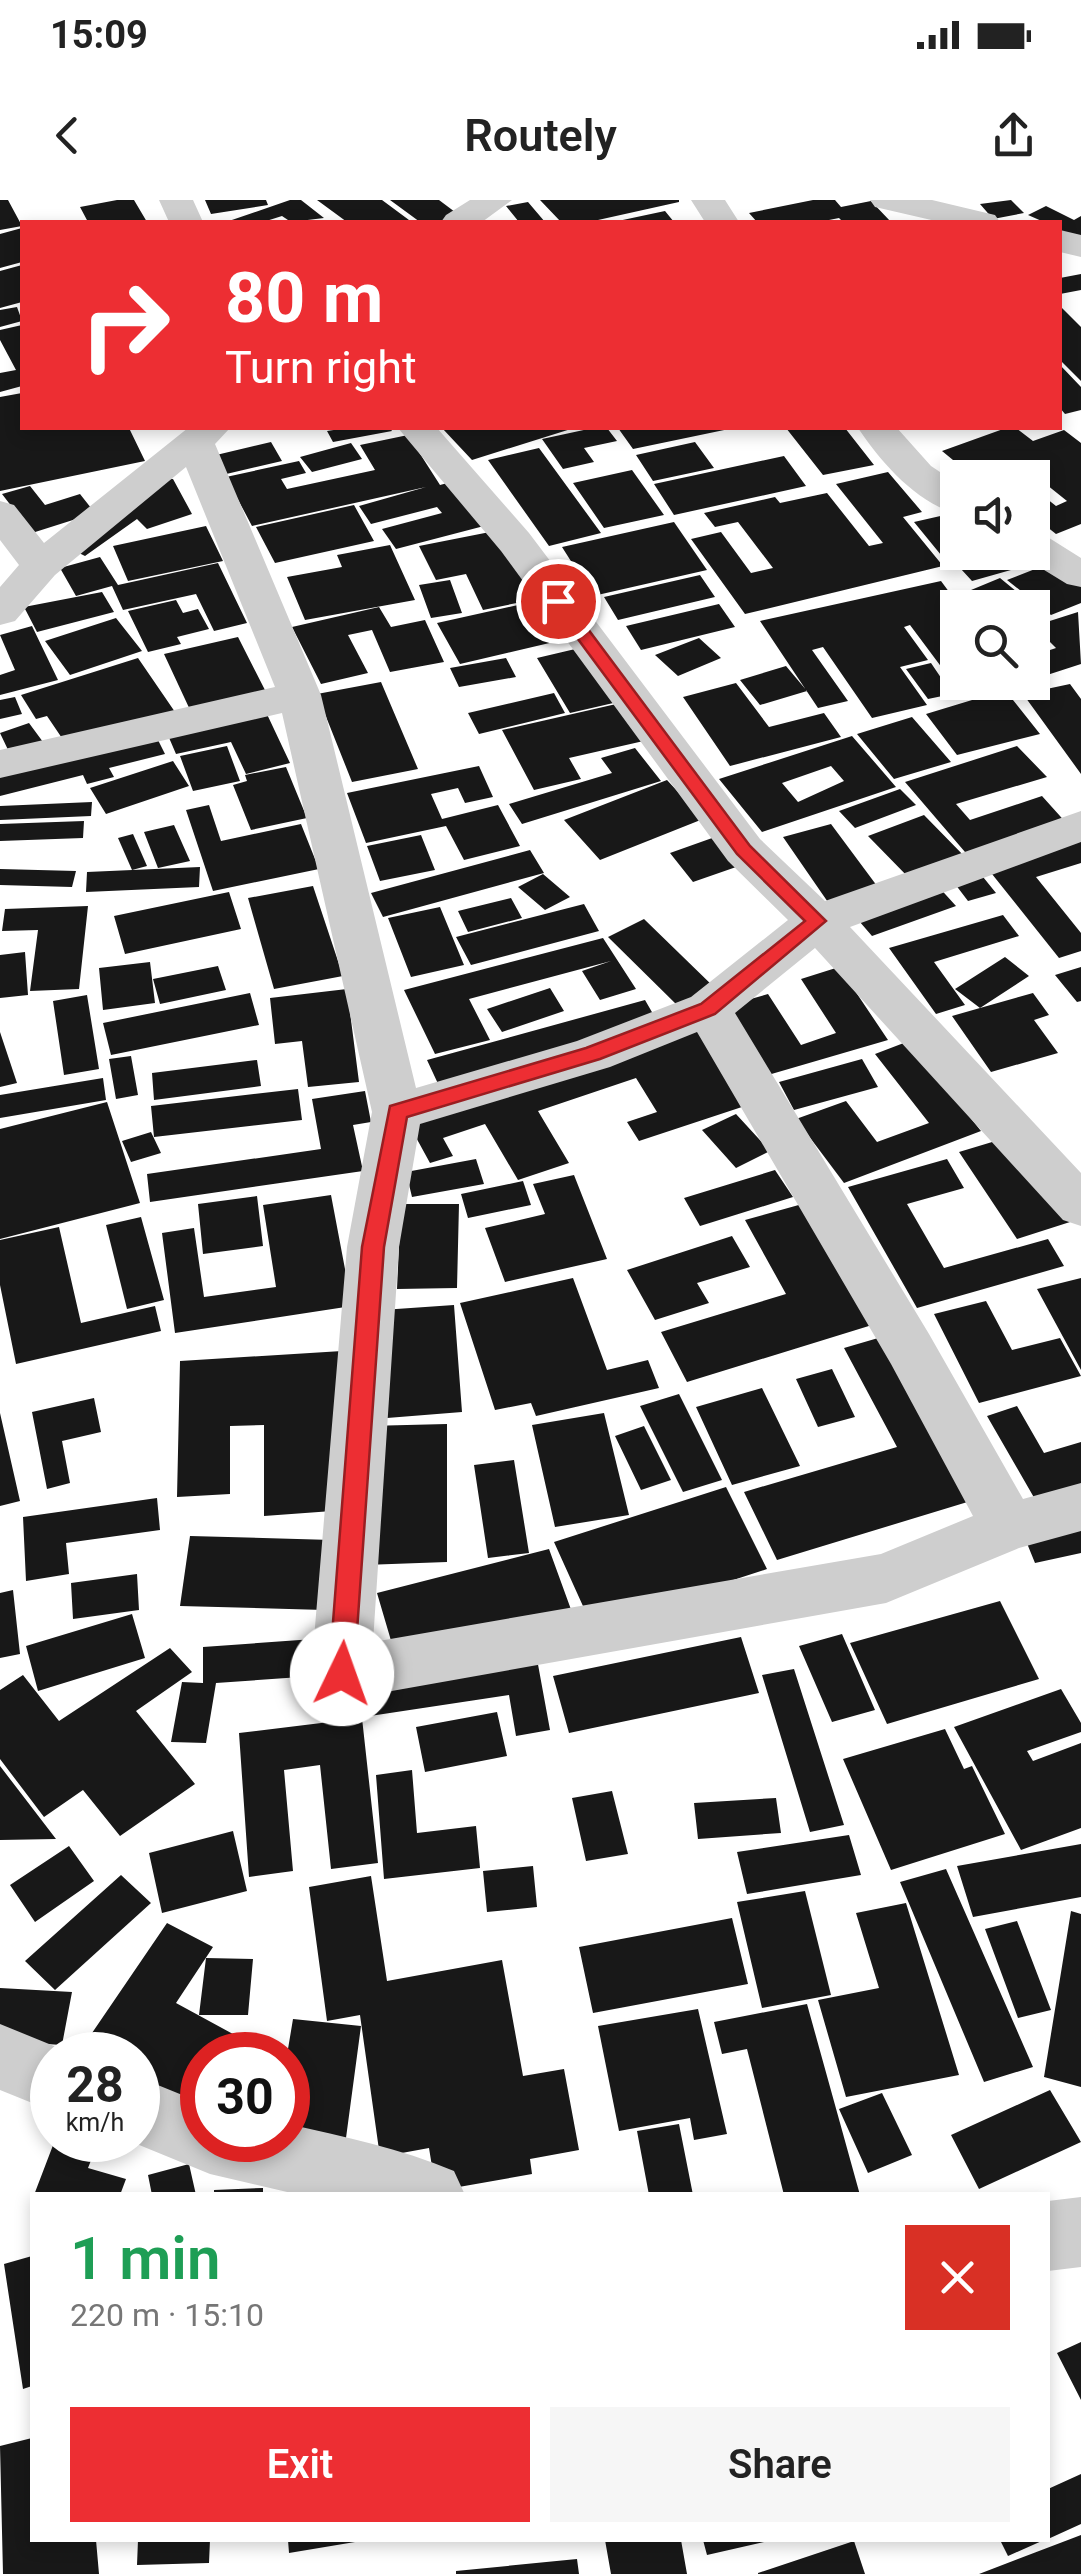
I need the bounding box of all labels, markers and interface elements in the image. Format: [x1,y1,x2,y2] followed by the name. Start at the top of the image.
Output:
[50,13,148,57] text: 15:09
[40,108,95,163] icon: back
[986,108,1041,163] icon: share
[464,109,617,162] text: Routely
[225,257,383,339] text: 80 m
[60,260,190,390] icon: right
[225,341,417,394] text: Turn right
[940,460,1050,700] map controls
[940,460,1050,570] button: sound
[516,559,601,644] pin
[531,574,586,629] icon: arrive
[940,590,1050,700] button: search
[290,1622,394,1726] position arrow
[180,2032,310,2162] speed limit sign: 30
[66,2056,124,2114] text: 28
[66,2108,124,2137] text: km/h
[70,2223,220,2294] text: 1 min
[905,2225,1010,2330] button: close
[70,2296,264,2334] text: 220 m · 15:10
[70,2407,530,2522] button: Exit
[550,2407,1010,2522] button: Share

